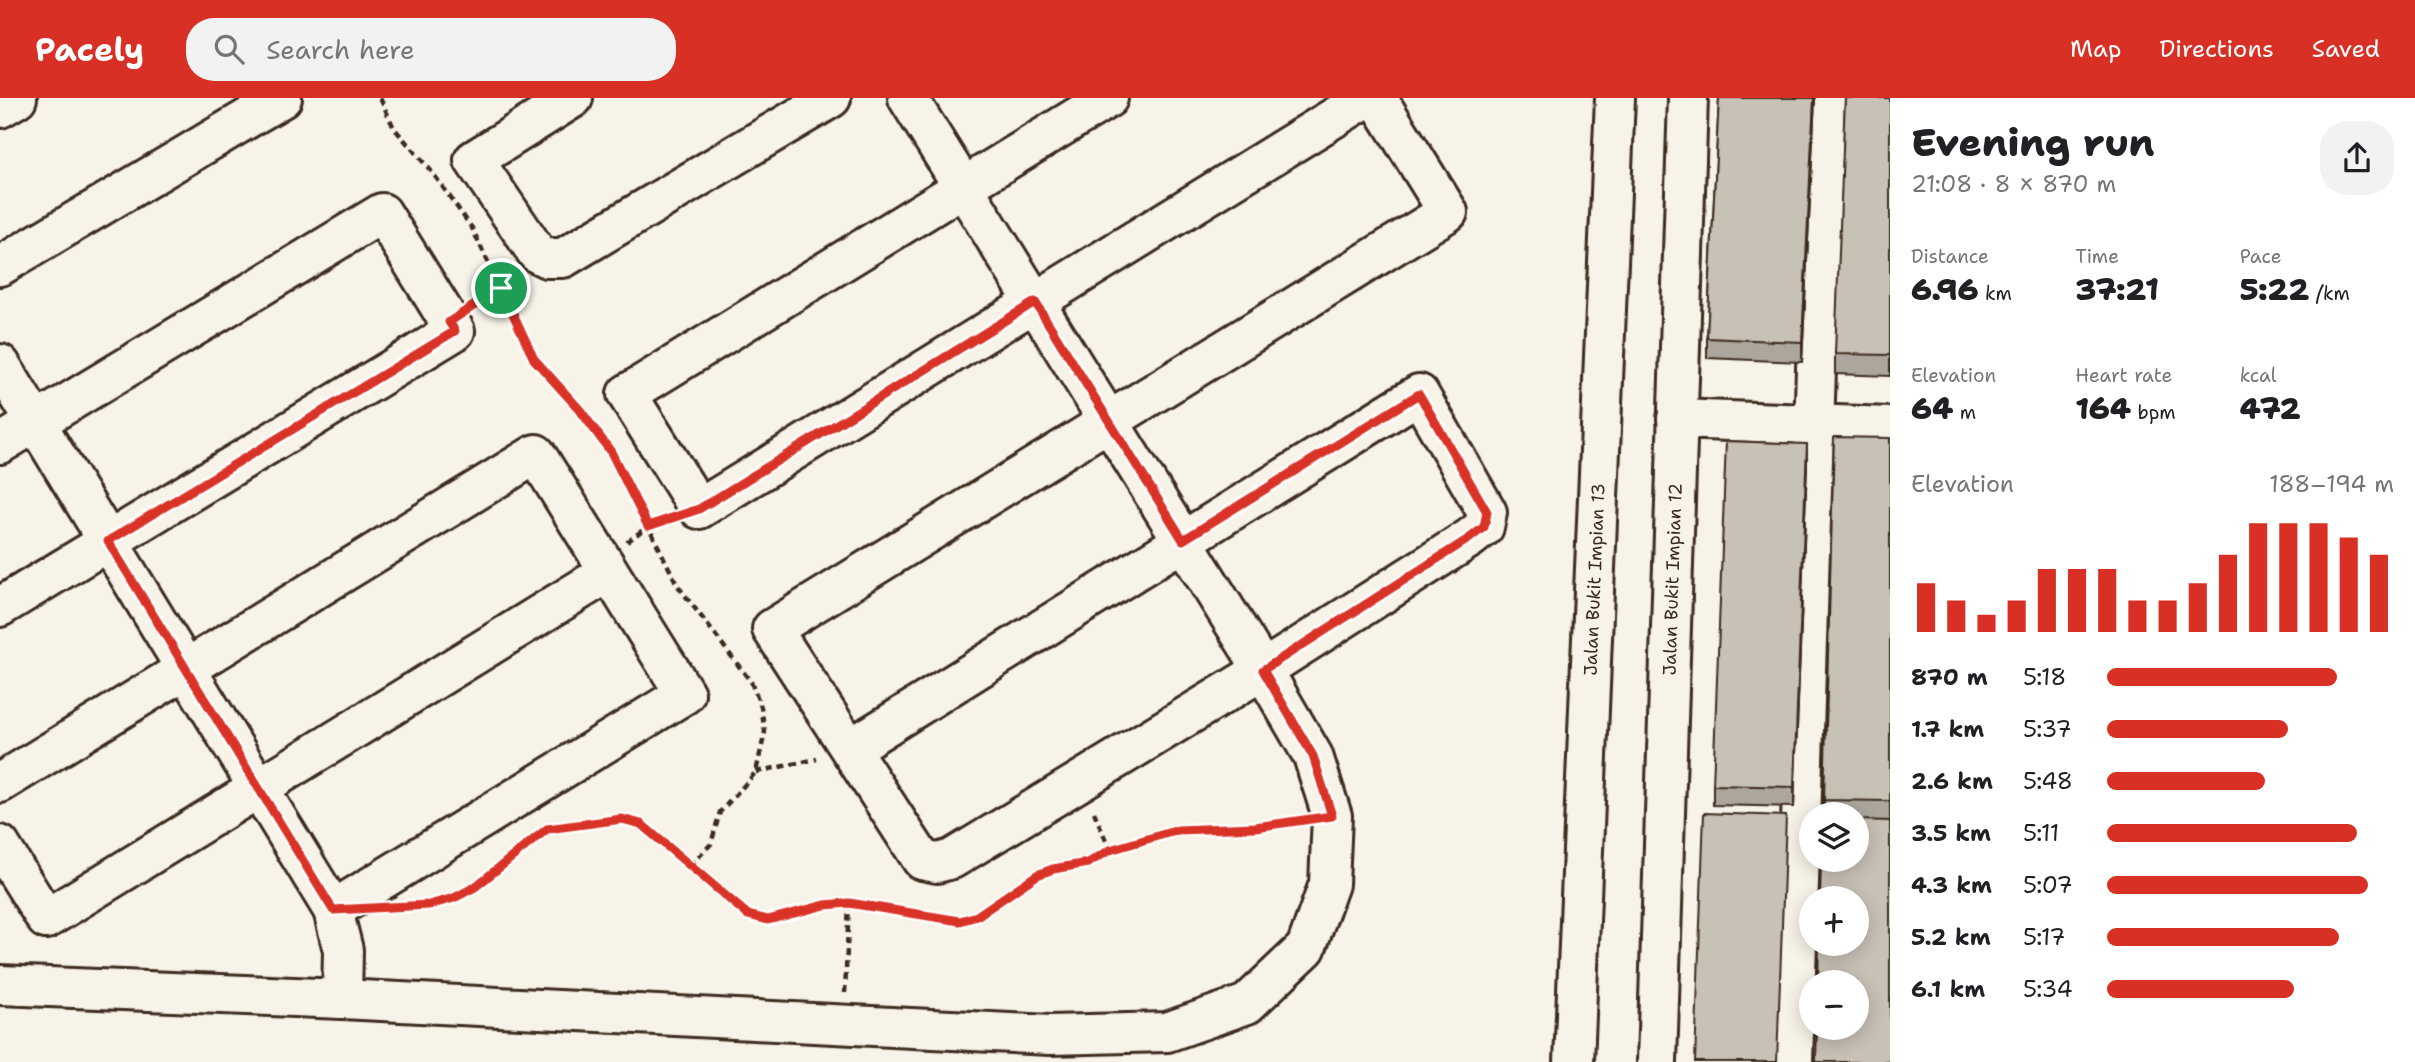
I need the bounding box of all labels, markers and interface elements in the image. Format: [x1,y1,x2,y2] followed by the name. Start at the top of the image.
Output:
[186,18,676,81] search box
[35,27,144,72] text: Pacely
[210,30,248,68] icon: search
[266,32,415,67] text: Search here
[2070,33,2121,65] text: Map
[2159,33,2274,65] text: Directions
[2312,33,2380,65] text: Saved
[1911,117,2154,168] text: Evening run
[2320,121,2394,195] button: share
[1911,169,2116,199] text: 21:08 · 8 × 870 m
[1911,244,1989,269] text: Distance
[2075,244,2119,269] text: Time
[2240,244,2281,269] text: Pace
[471,258,531,318] pin
[482,269,520,307] icon: arrive
[1911,269,1979,310] text: 6.96
[2075,269,2159,310] text: 37:21
[2240,269,2309,310] text: 5:22
[1979,281,2012,306] text: km
[2309,281,2350,306] text: /km
[1911,363,1996,388] text: Elevation
[2075,363,2172,388] text: Heart rate
[2240,363,2277,388] text: kcal
[1911,388,1953,429] text: 64
[2075,388,2131,429] text: 164
[2240,388,2300,429] text: 472
[1953,400,1976,425] text: m
[2131,400,2176,425] text: bpm
[1911,469,2014,499] text: Elevation
[2269,469,2394,499] text: 188–194 m
[1578,483,1611,676] street label: Jalan Bukit Impian 13
[1657,483,1688,676] street label: Jalan Bukit Impian 12
[1911,662,1988,692] text: 870 m
[2023,662,2066,692] text: 5:18
[1911,714,1984,744] text: 1.7 km
[2023,714,2072,744] text: 5:37
[1911,766,1993,796] text: 2.6 km
[2023,766,2073,796] text: 5:48
[1799,802,1869,1040] map controls
[1799,802,1869,872] button: layers
[1911,818,1991,848] text: 3.5 km
[2023,818,2059,848] text: 5:11
[1911,870,1992,900] text: 4.3 km
[2023,870,2073,900] text: 5:07
[1799,886,1869,956] button: +
[1911,922,1991,952] text: 5.2 km
[2023,922,2065,952] text: 5:17
[1799,970,1869,1040] button: −
[1911,974,1985,1004] text: 6.1 km
[2023,974,2073,1004] text: 5:34

